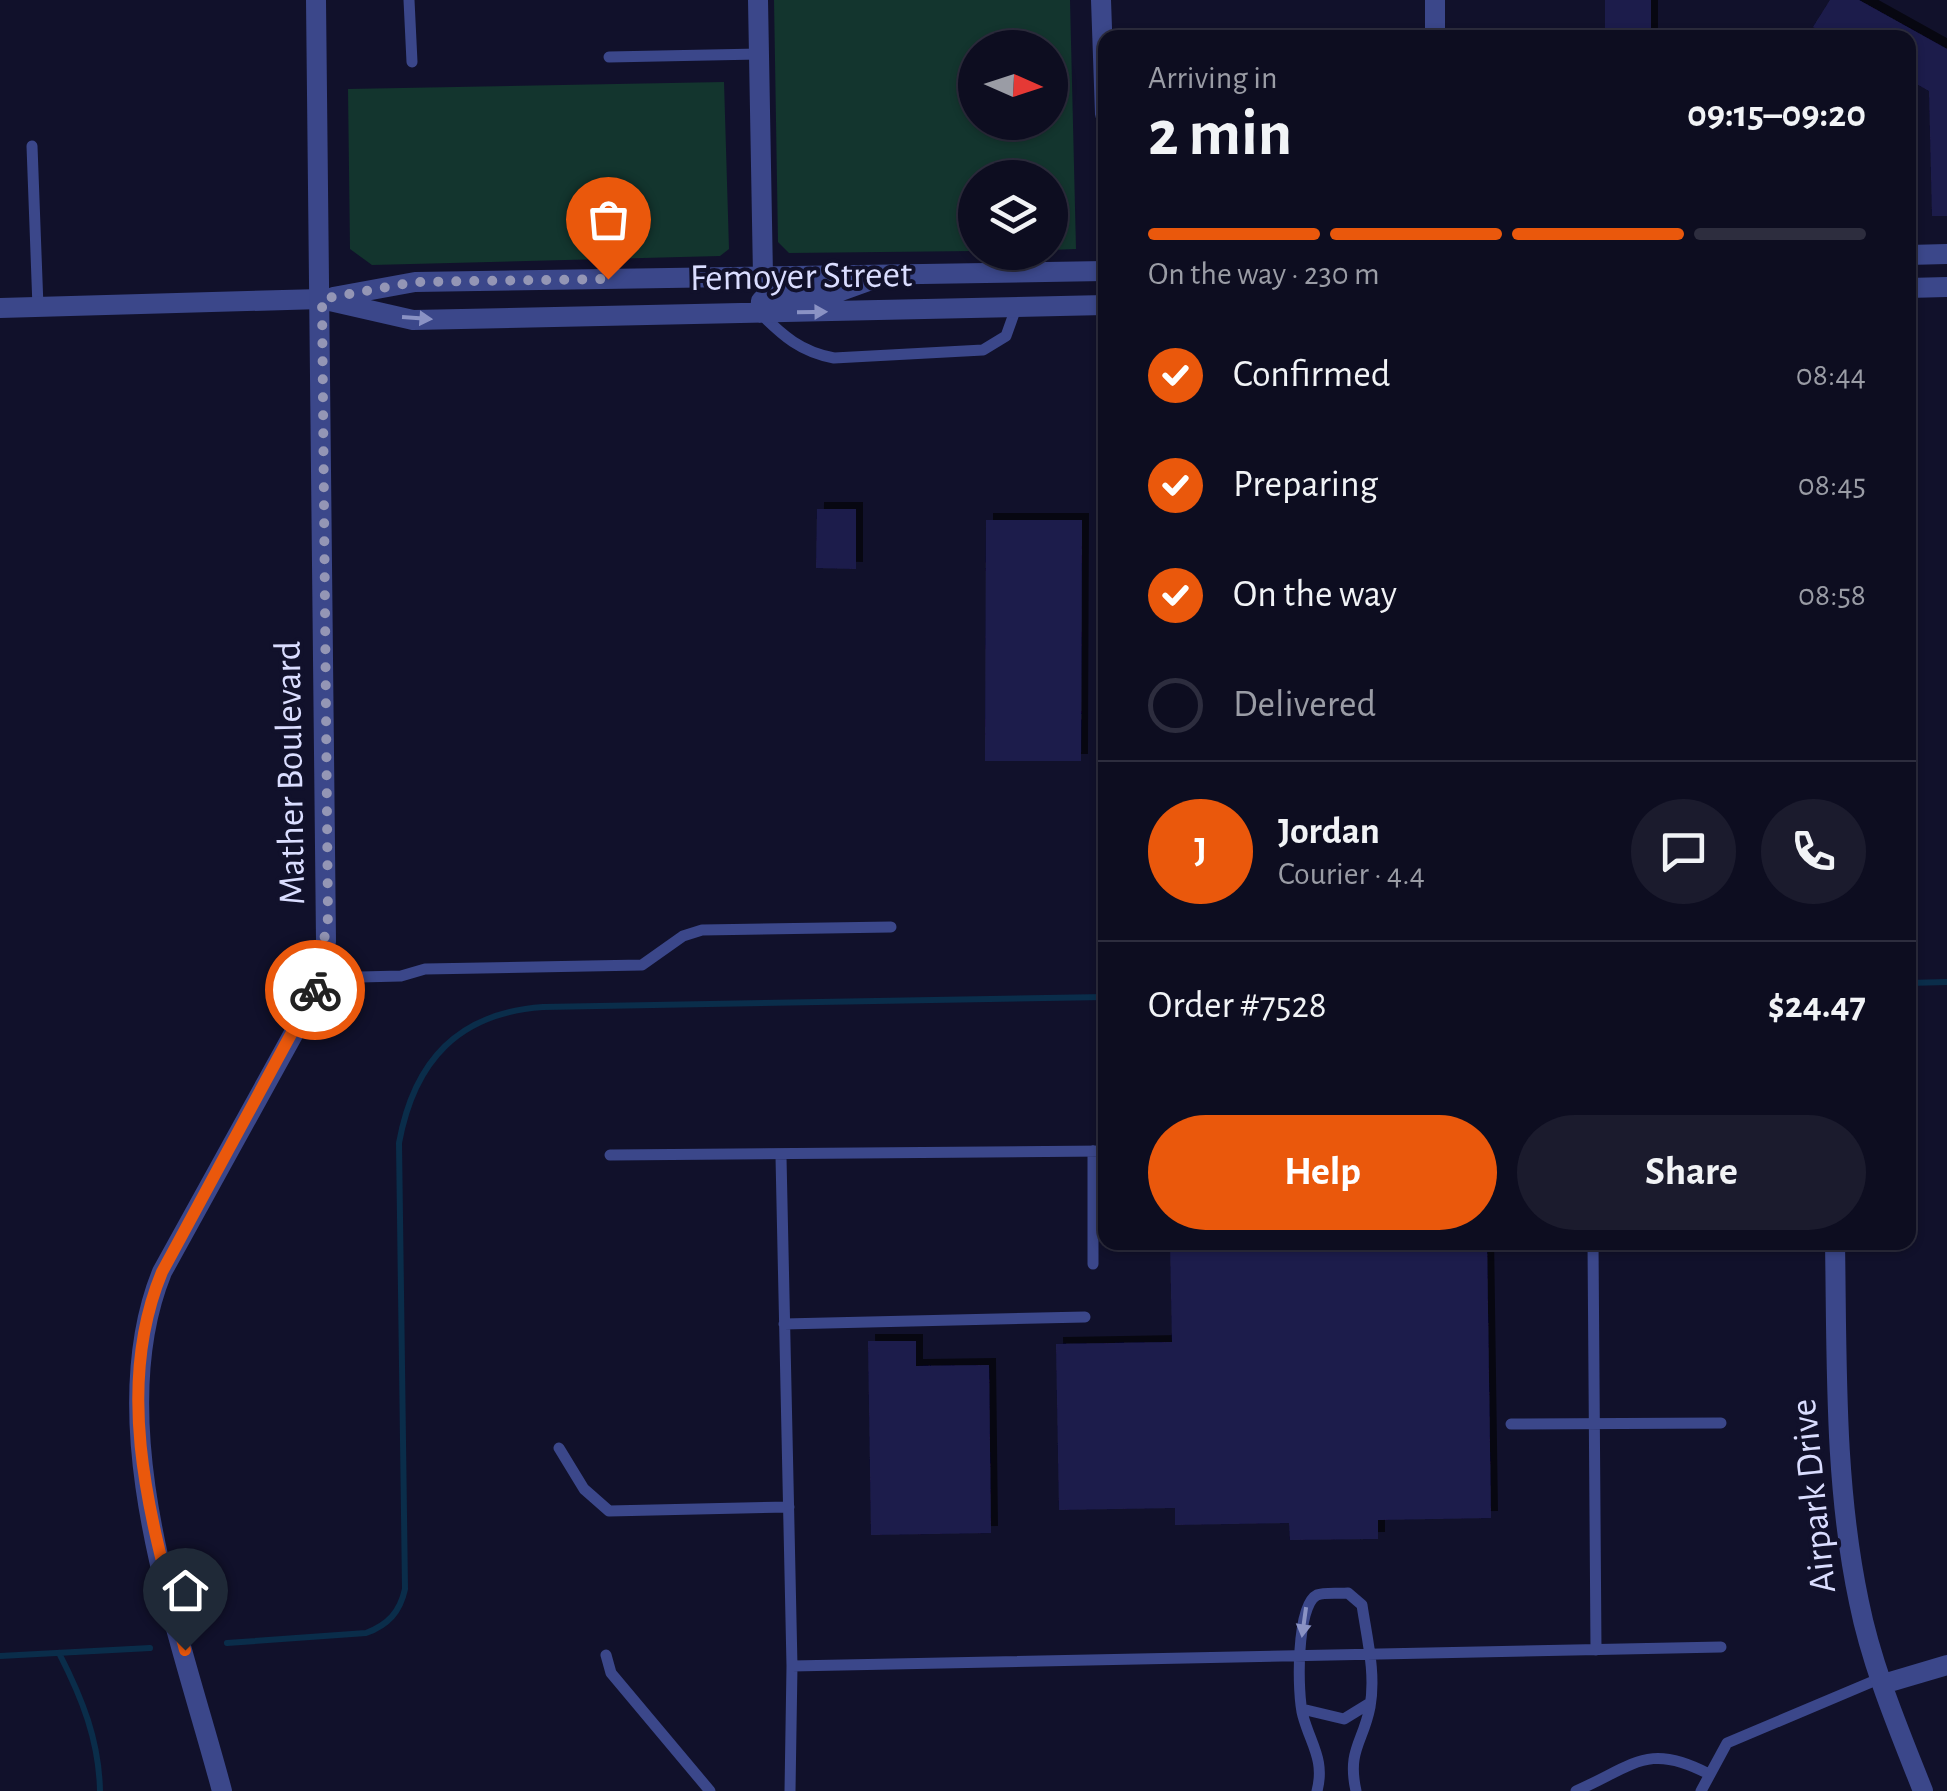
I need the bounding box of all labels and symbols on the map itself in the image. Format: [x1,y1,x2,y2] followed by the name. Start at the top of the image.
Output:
[958,30,1068,140] north arrow
[566,177,651,280] pin
[689,256,913,298] street label: Femoyer Street
[796,303,828,319] one-way arrow
[401,310,433,326] one-way arrow
[270,640,312,906] street label: Mather Boulevard
[265,940,365,1040] courier
[1785,1397,1843,1595] street label: Airpark Drive
[143,1548,228,1651] pin
[1296,1607,1312,1639] one-way arrow

